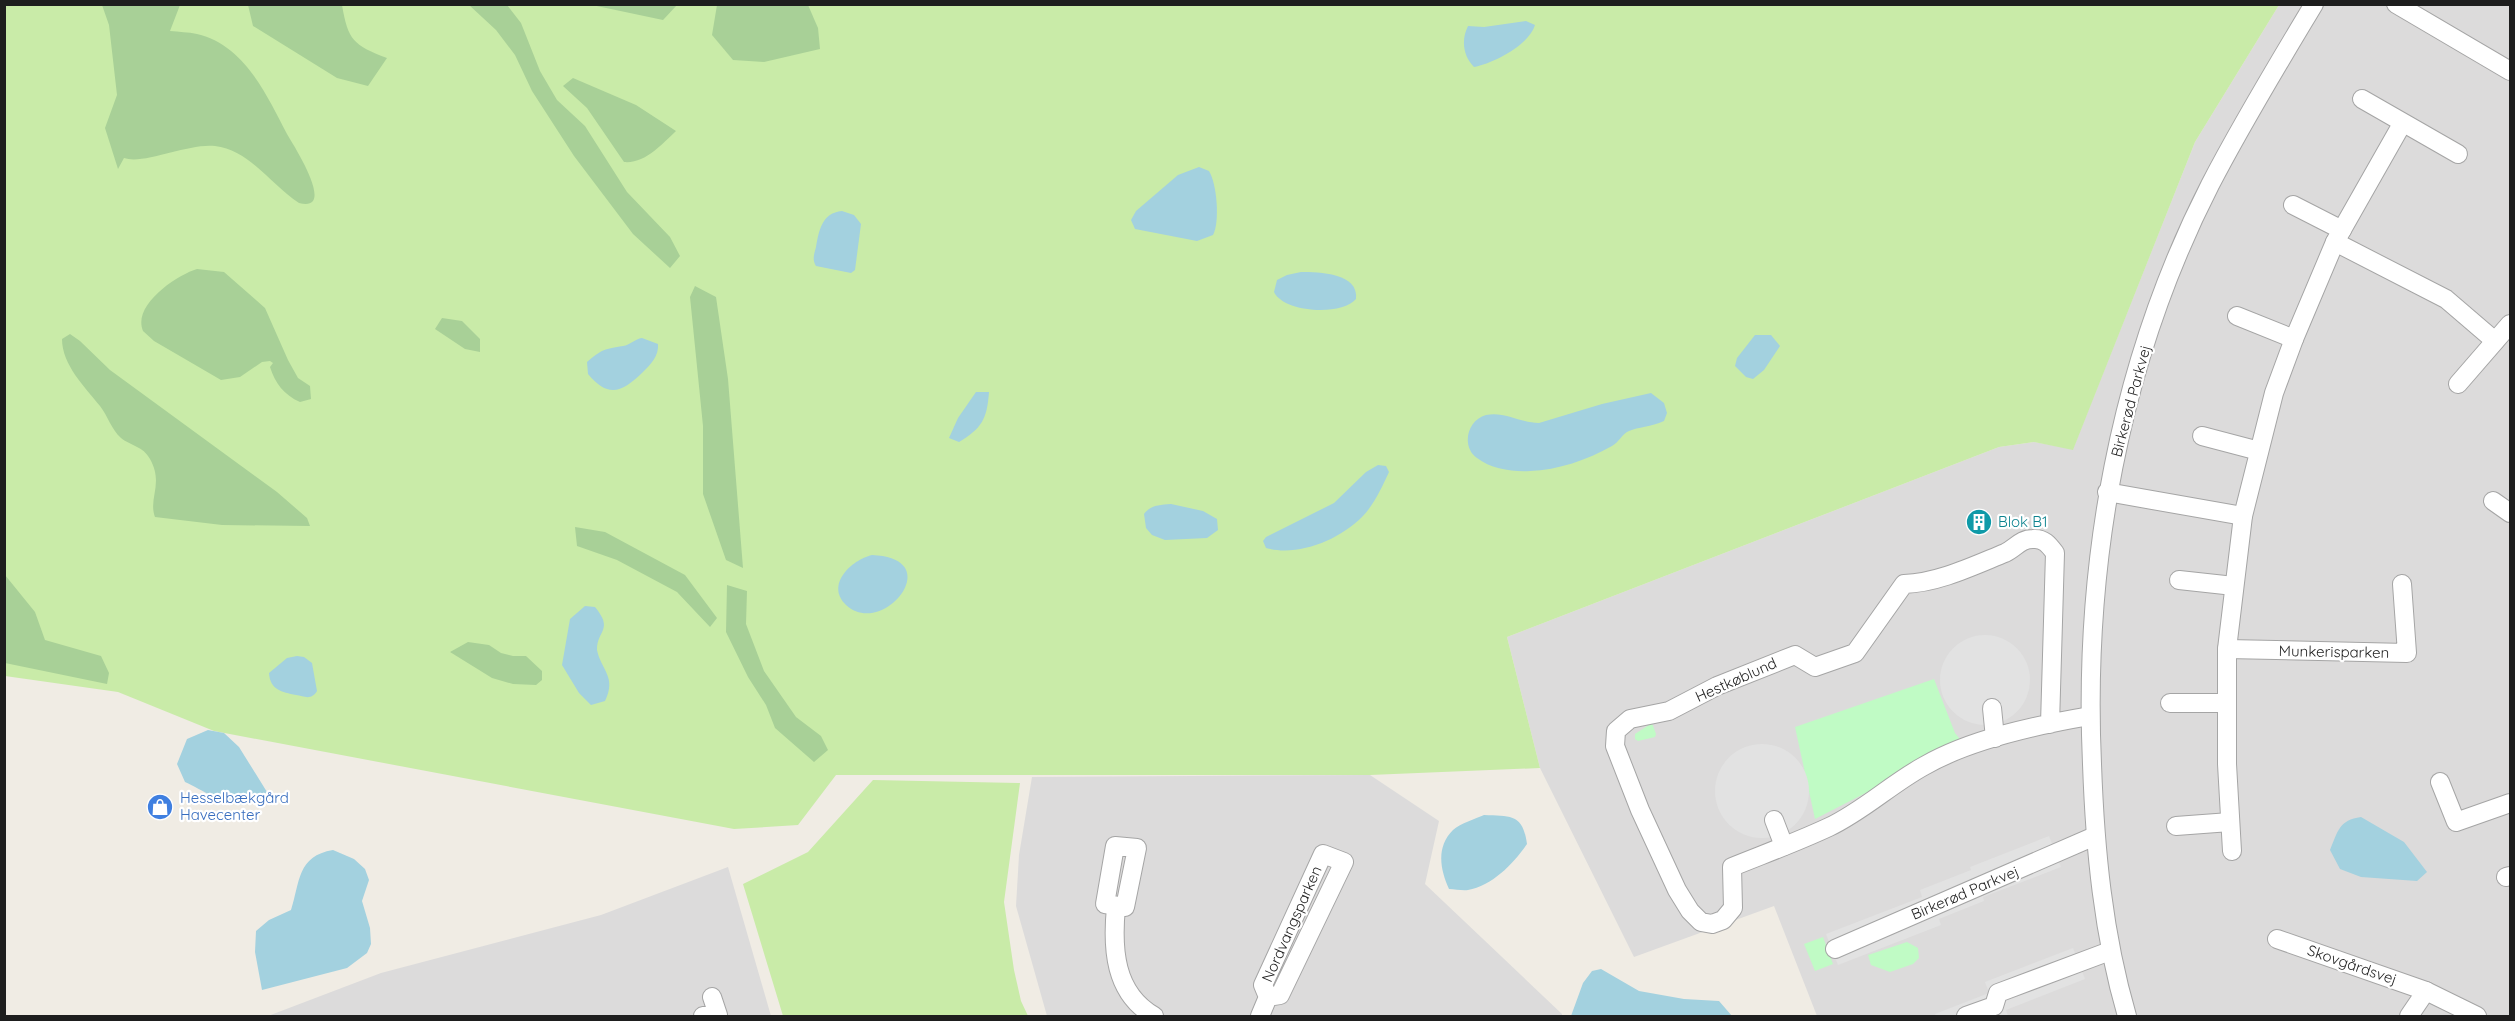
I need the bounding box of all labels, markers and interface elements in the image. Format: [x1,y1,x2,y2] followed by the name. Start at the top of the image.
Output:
[2106,343,2155,459] street label: Birkerød Parkvej
[1964,507,1994,537] building icon: Blok B1
[1998,512,2048,531] place label: Blok B1
[2279,641,2389,662] street label: Munkerisparken
[1692,653,1780,706] street label: Hestkøblund
[180,788,289,824] place label: Hesselbækgård Havecenter
[145,792,175,822] shop icon: Hesselbækgård Havecenter
[1908,861,2021,924] street label: Birkerød Parkvej
[1257,863,1326,985] street label: Nordvangsparken
[2305,940,2399,989] street label: Skovgårdsvej

